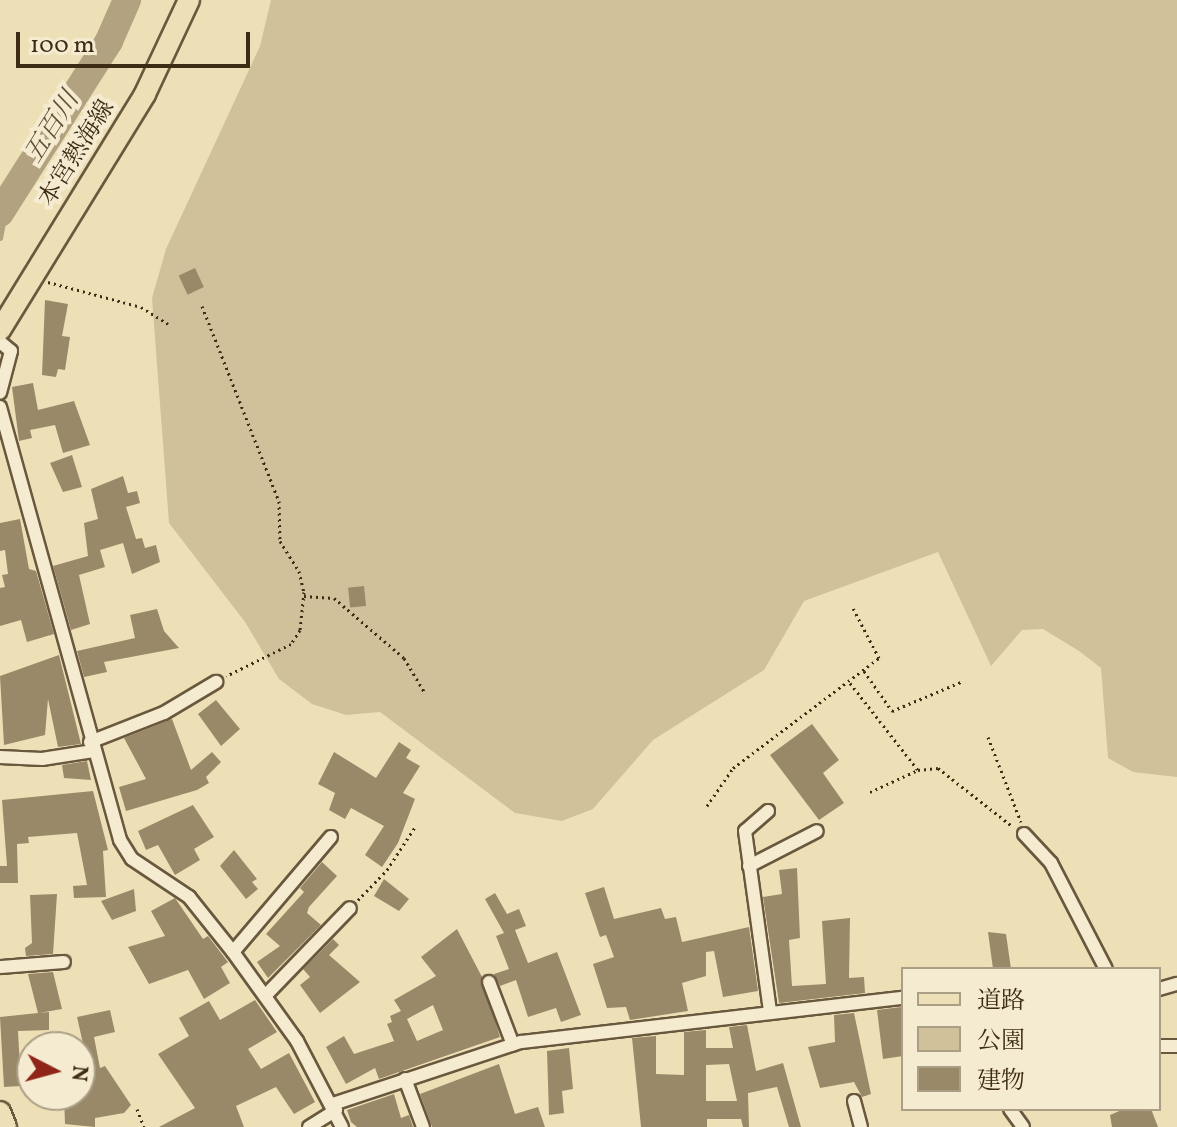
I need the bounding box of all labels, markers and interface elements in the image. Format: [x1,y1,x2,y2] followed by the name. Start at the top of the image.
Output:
[20,16,254,66] scale bar
[30,29,95,63] text: 100 m
[19,87,87,169] water label: 五百川
[34,95,122,213] street label: 本宮熱海線
[901,967,1161,1111] legend
[977,985,1025,1019] text: 道路
[977,1025,1025,1059] text: 公園
[16,1031,96,1111] north arrow
[62,1064,95,1083] text: N
[977,1065,1025,1099] text: 建物

